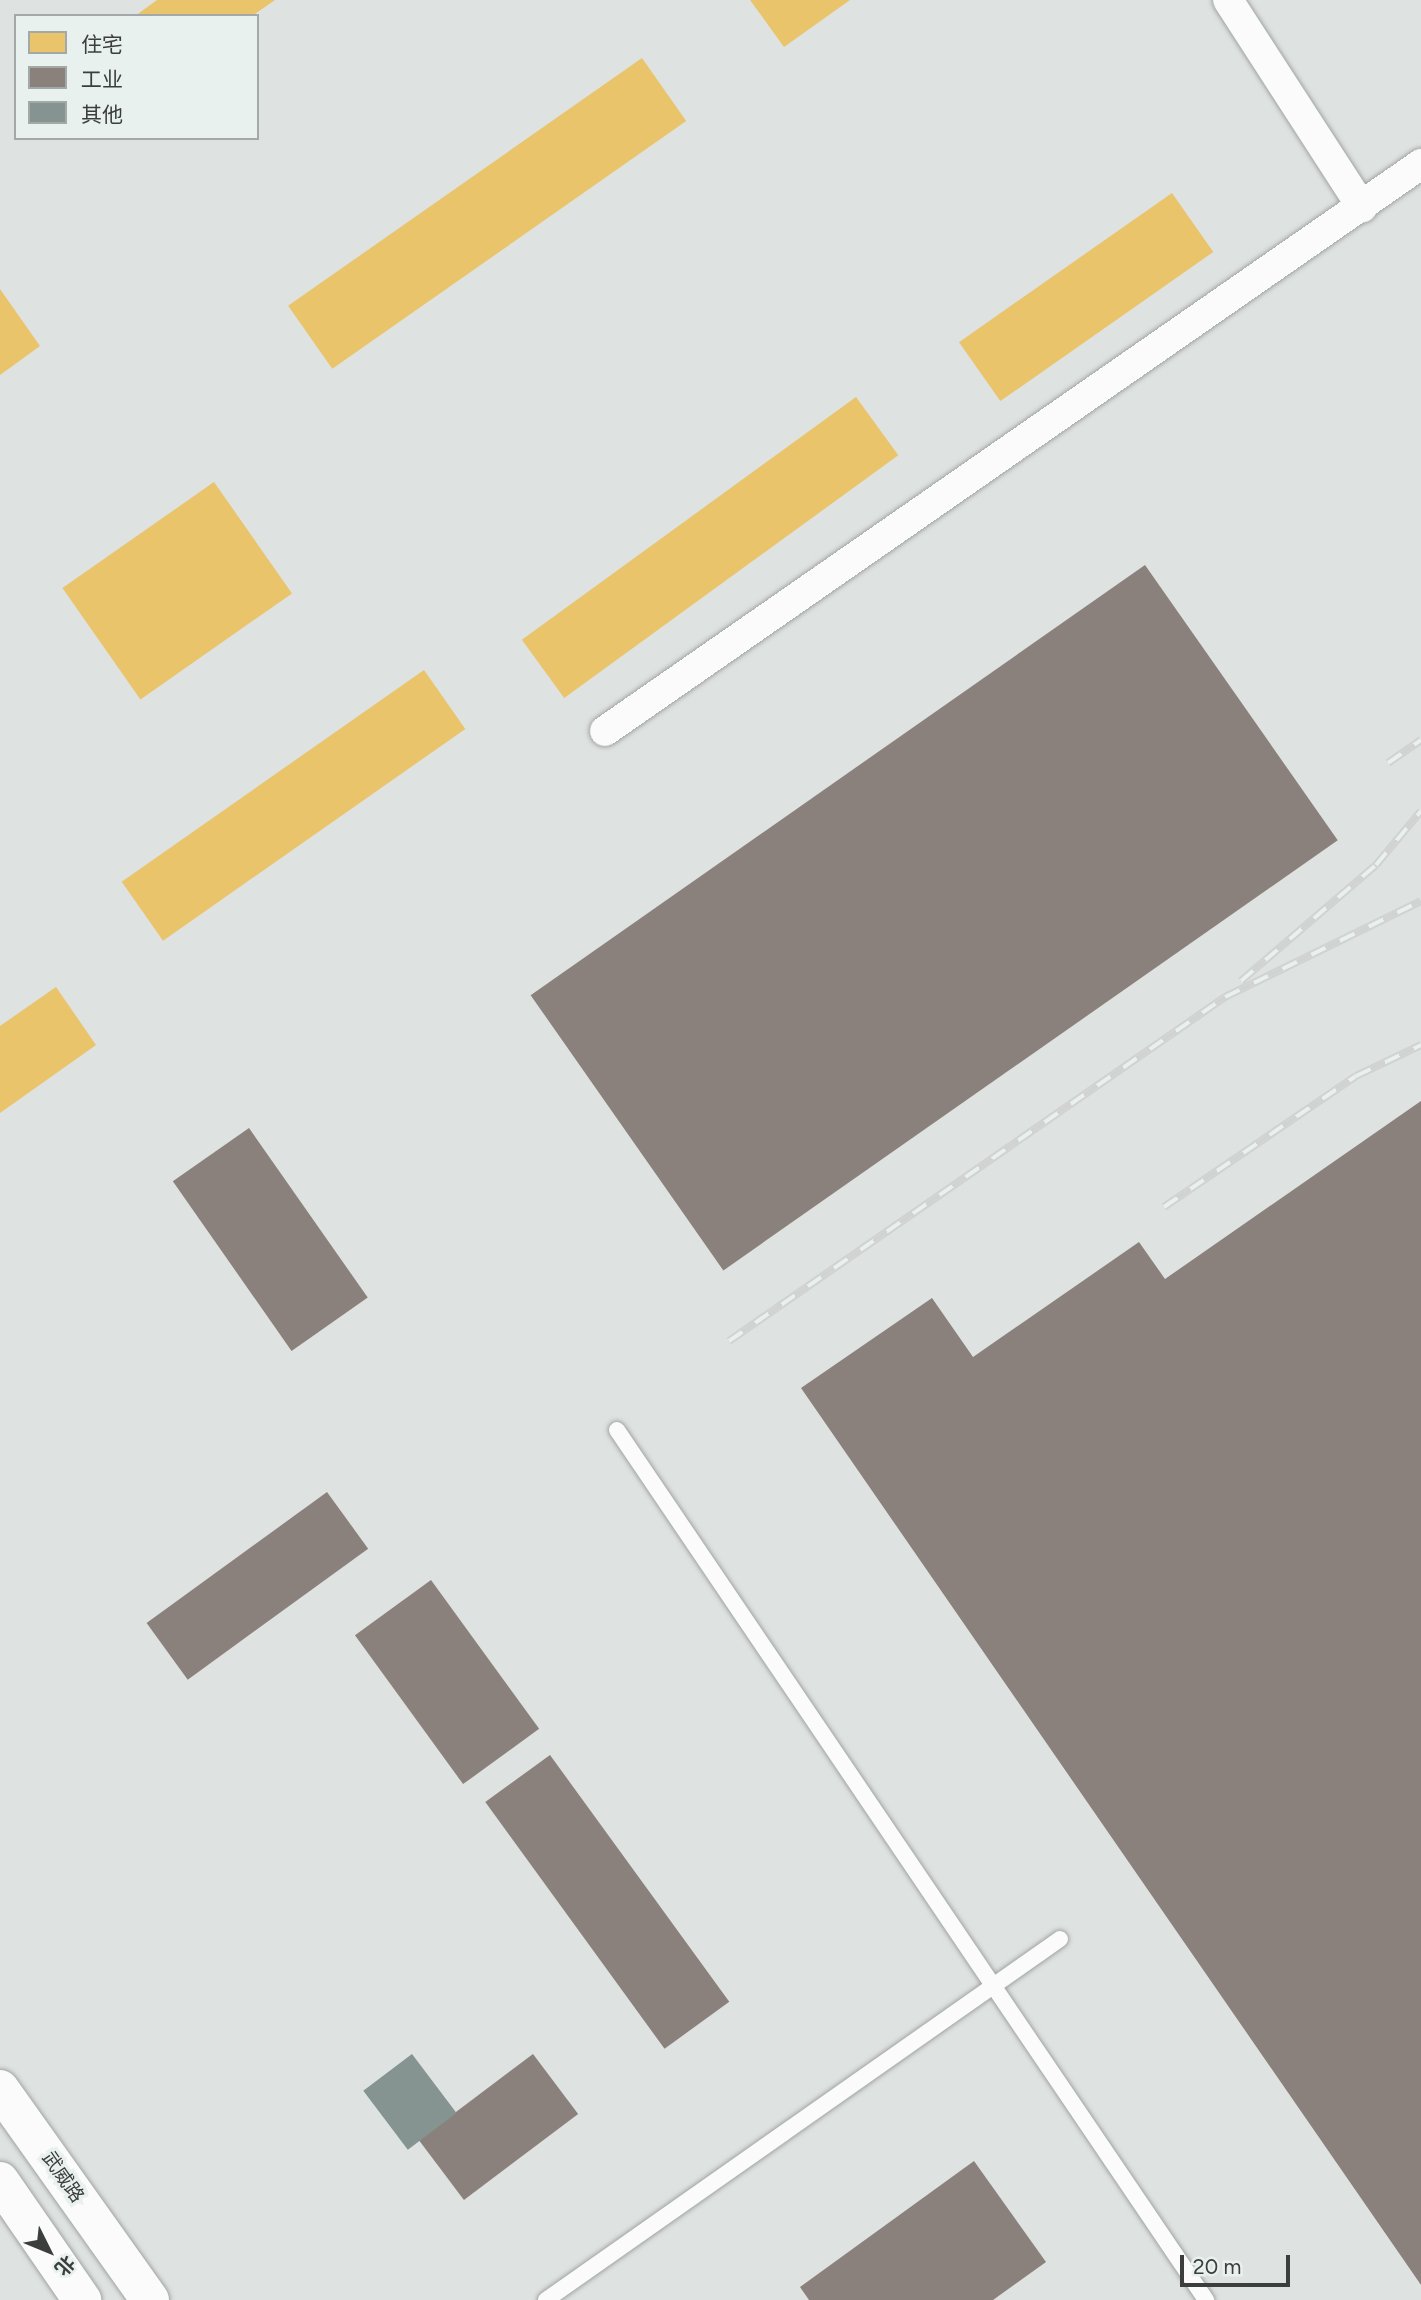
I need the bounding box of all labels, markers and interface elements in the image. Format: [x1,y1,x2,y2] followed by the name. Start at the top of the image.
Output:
[14,14,259,140] legend
[81,32,123,57] text: 住宅
[81,67,123,92] text: 工业
[81,102,123,127] text: 其他
[37,2147,89,2207] street label: 武威路
[14,2216,84,2286] north arrow
[1183,2240,1293,2284] scale bar
[50,2251,80,2280] text: 北
[1193,2254,1241,2279] text: 20 m

